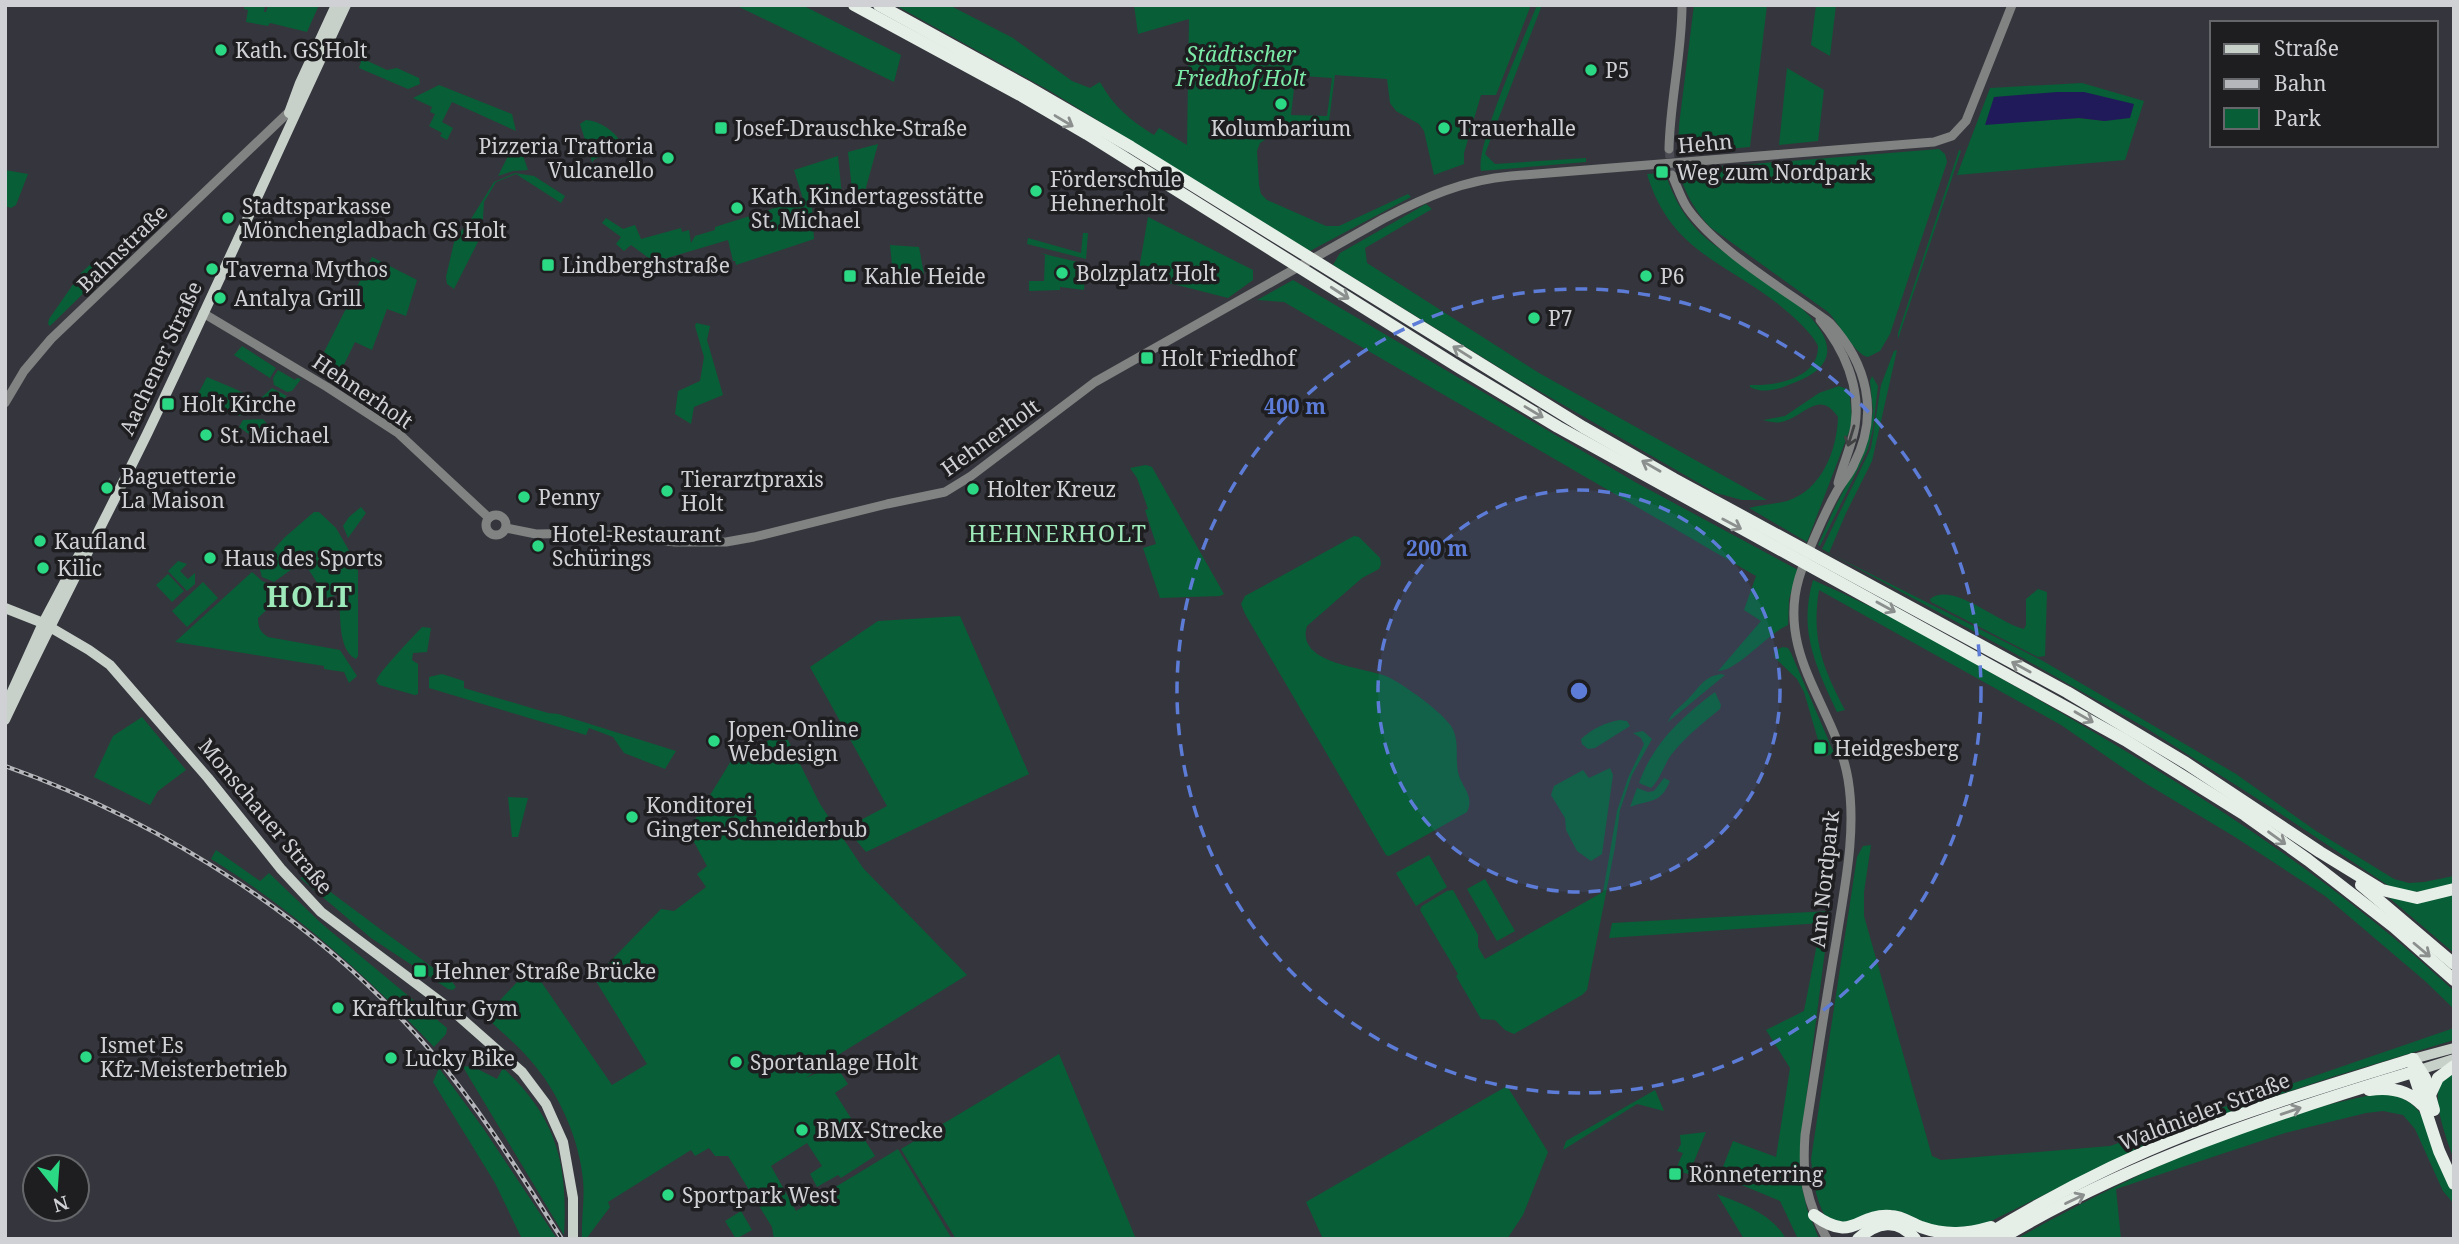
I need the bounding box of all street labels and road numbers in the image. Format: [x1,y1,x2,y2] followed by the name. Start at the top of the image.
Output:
[1676,127,1734,159] street label: Hehn
[71,198,173,298] street label: Bahnstraße
[112,277,208,439] street label: Aachener Straße
[307,347,419,435] street label: Hehnerholt
[935,392,1045,482] street label: Hehnerholt
[193,732,339,900] street label: Monschauer Straße
[1803,808,1845,949] street label: Am Nordpark
[2114,1065,2294,1157] street label: Waldnieler Straße

